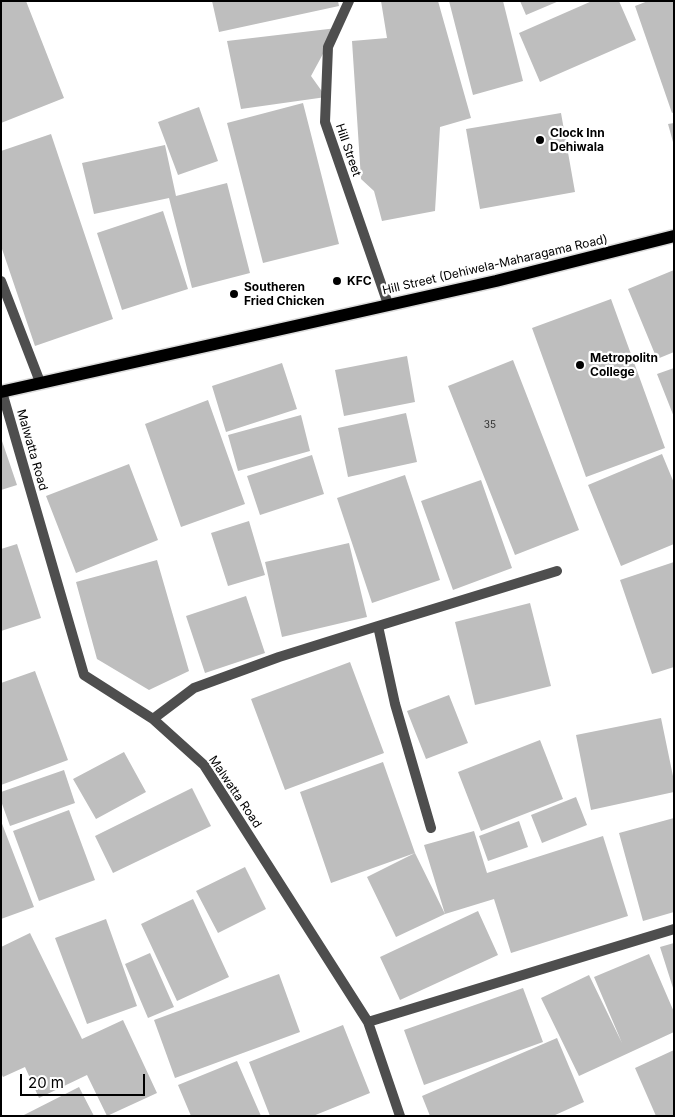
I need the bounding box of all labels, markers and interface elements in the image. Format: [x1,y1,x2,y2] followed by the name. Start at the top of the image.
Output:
[332,122,364,178] street label: Hill Street
[550,126,605,154] place label: Clock Inn Dehiwala
[534,134,546,146] marker: Clock Inn Dehiwala
[381,232,609,298] street label: Hill Street (Dehiwela-Maharagama Road)
[347,274,372,288] place label: KFC
[331,275,343,287] marker: KFC
[244,280,325,308] place label: Southeren Fried Chicken
[228,288,240,300] marker: Southeren Fried Chicken
[590,351,658,379] place label: Metropolitn College
[574,359,586,371] marker: Metropolitn College
[14,408,50,492] street label: Malwatta Road
[484,419,496,431] house number: 35
[206,753,264,831] street label: Malwatta Road
[22,1064,148,1096] scale bar
[28,1073,64,1092] text: 20 m

